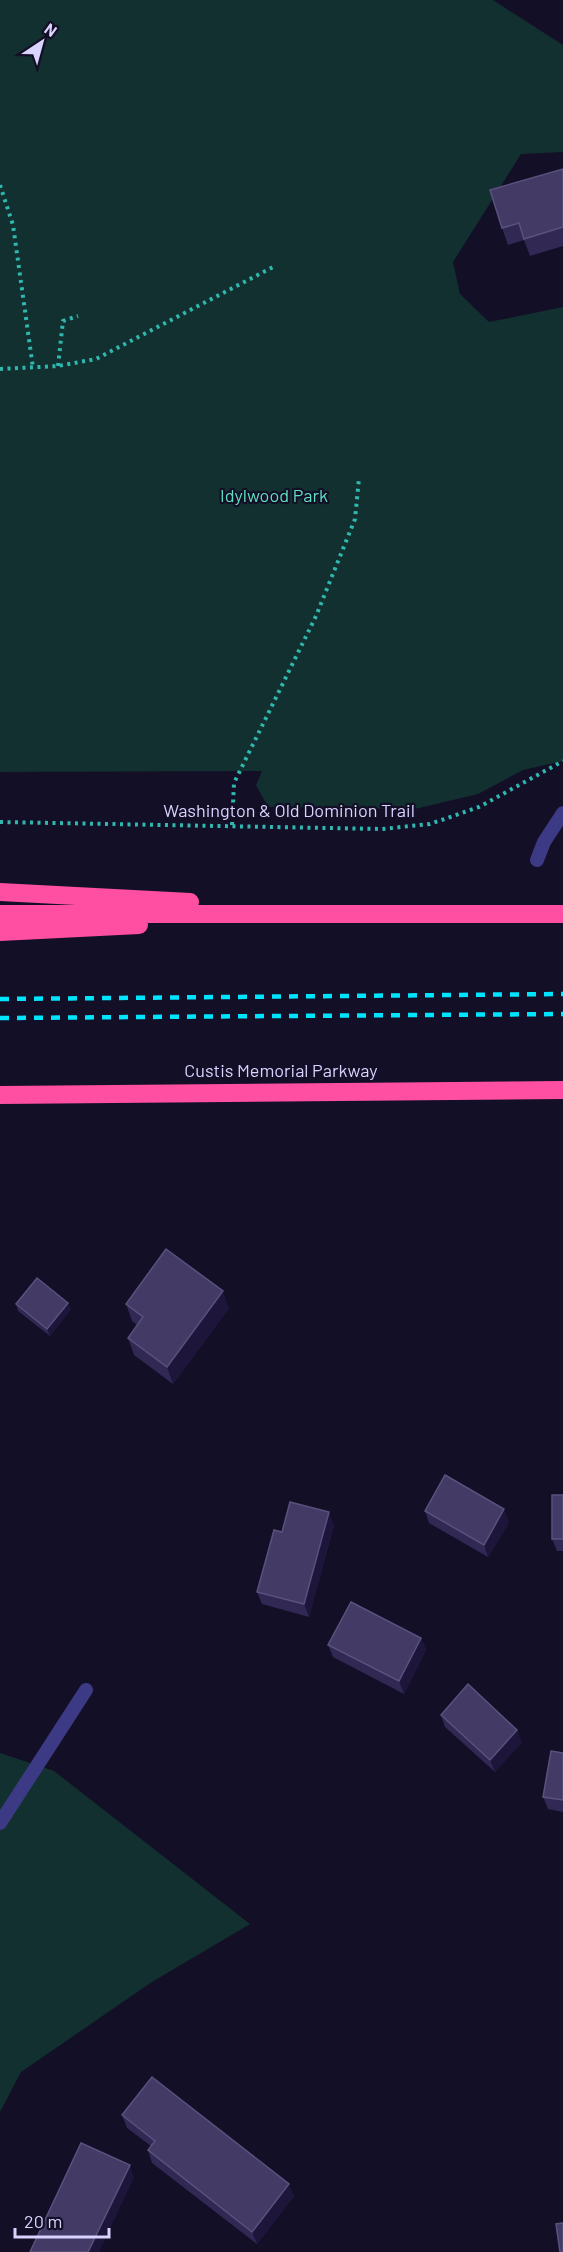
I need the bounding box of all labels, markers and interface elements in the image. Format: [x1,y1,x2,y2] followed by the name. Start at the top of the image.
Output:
[12,12,72,72] north arrow
[41,19,61,40] text: N
[220,484,328,506] park label: Idylwood Park
[163,799,415,821] street label: Washington & Old Dominion Trail
[184,1059,378,1081] street label: Custis Memorial Parkway
[15,2201,110,2239] scale bar
[24,2210,62,2232] text: 20 m

